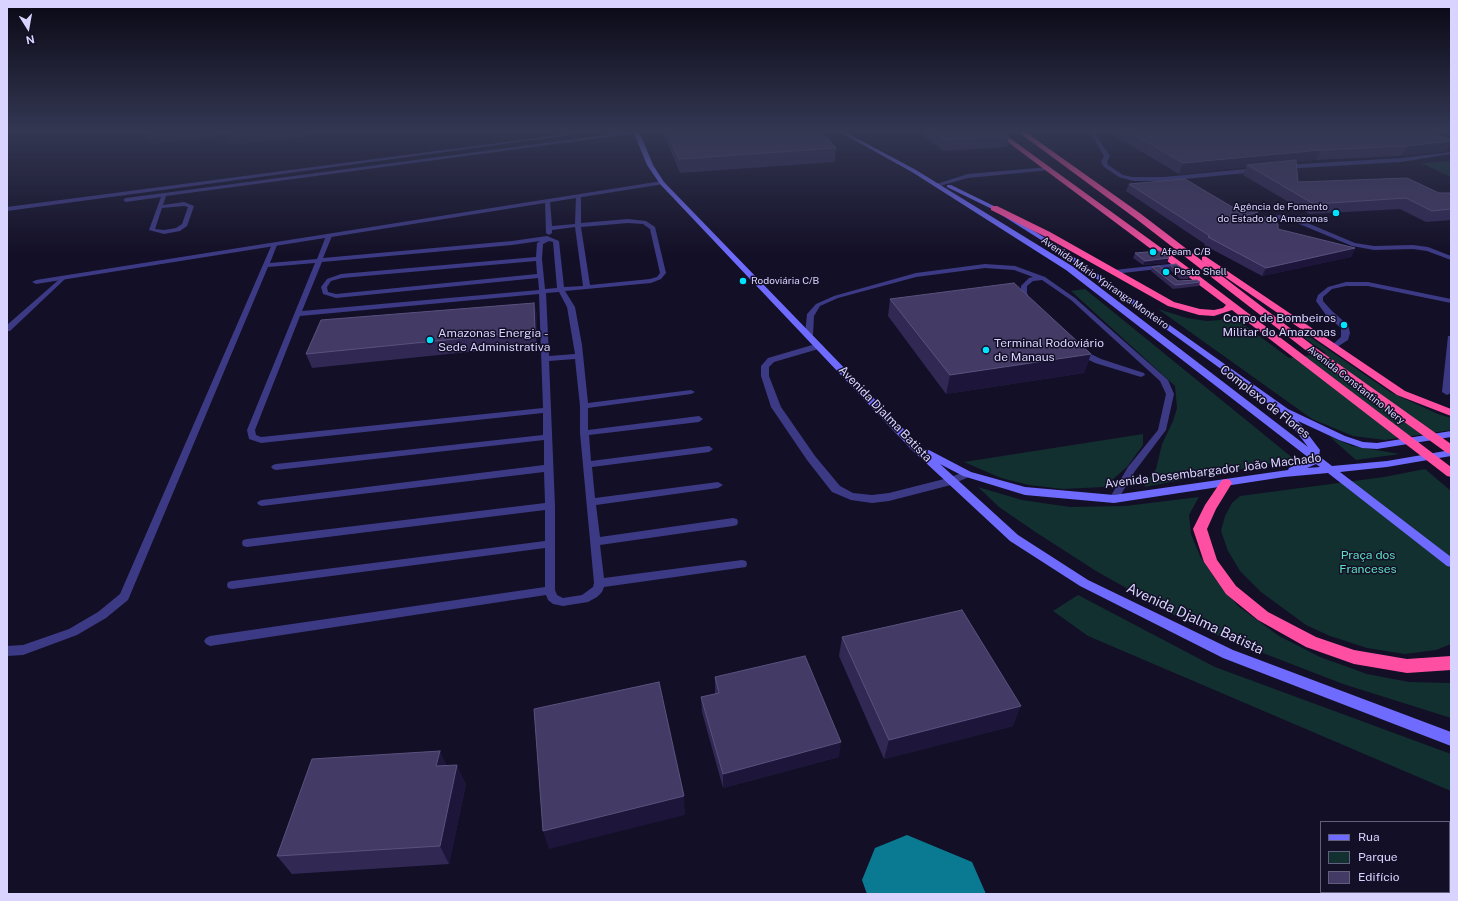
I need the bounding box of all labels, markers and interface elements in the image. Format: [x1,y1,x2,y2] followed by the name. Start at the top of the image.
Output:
[8,8,48,48] north arrow
[25,33,36,46] text: N
[1217,201,1328,224] place label: Agência de Fomento do Estado do Amazonas
[1331,208,1341,218] marker: Agência de Fomento do Estado do Amazonas
[1039,234,1171,332] street label: Avenida Mário Ypiranga Monteiro
[1161,246,1211,258] place label: Afeam C/B
[1148,247,1158,257] marker: Afeam C/B
[1174,266,1227,278] place label: Posto Shell
[1161,267,1171,277] marker: Posto Shell
[751,275,819,287] place label: Rodoviária C/B
[738,276,748,286] marker: Rodoviária C/B
[1222,311,1336,339] place label: Corpo de Bombeiros Militar do Amazonas
[1339,320,1349,330] marker: Corpo de Bombeiros Militar do Amazonas
[438,326,550,354] place label: Amazonas Energia - Sede Administrativa
[425,335,435,345] marker: Amazonas Energia - Sede Administrativa
[994,336,1104,364] place label: Terminal Rodoviário de Manaus
[1305,343,1407,427] street label: Avenida Constantino Nery
[981,345,991,355] marker: Terminal Rodoviário de Manaus
[1217,362,1313,442] street label: Complexo de Flores
[835,363,935,465] street label: Avenida Djalma Batista
[1104,451,1322,491] street label: Avenida Desembargador João Machado
[1339,548,1397,576] park label: Praça dos Franceses
[1124,580,1266,658] street label: Avenida Djalma Batista
[1320,821,1450,893] legend
[1358,830,1380,844] text: Rua
[1358,850,1398,864] text: Parque
[1358,870,1399,884] text: Edifício

